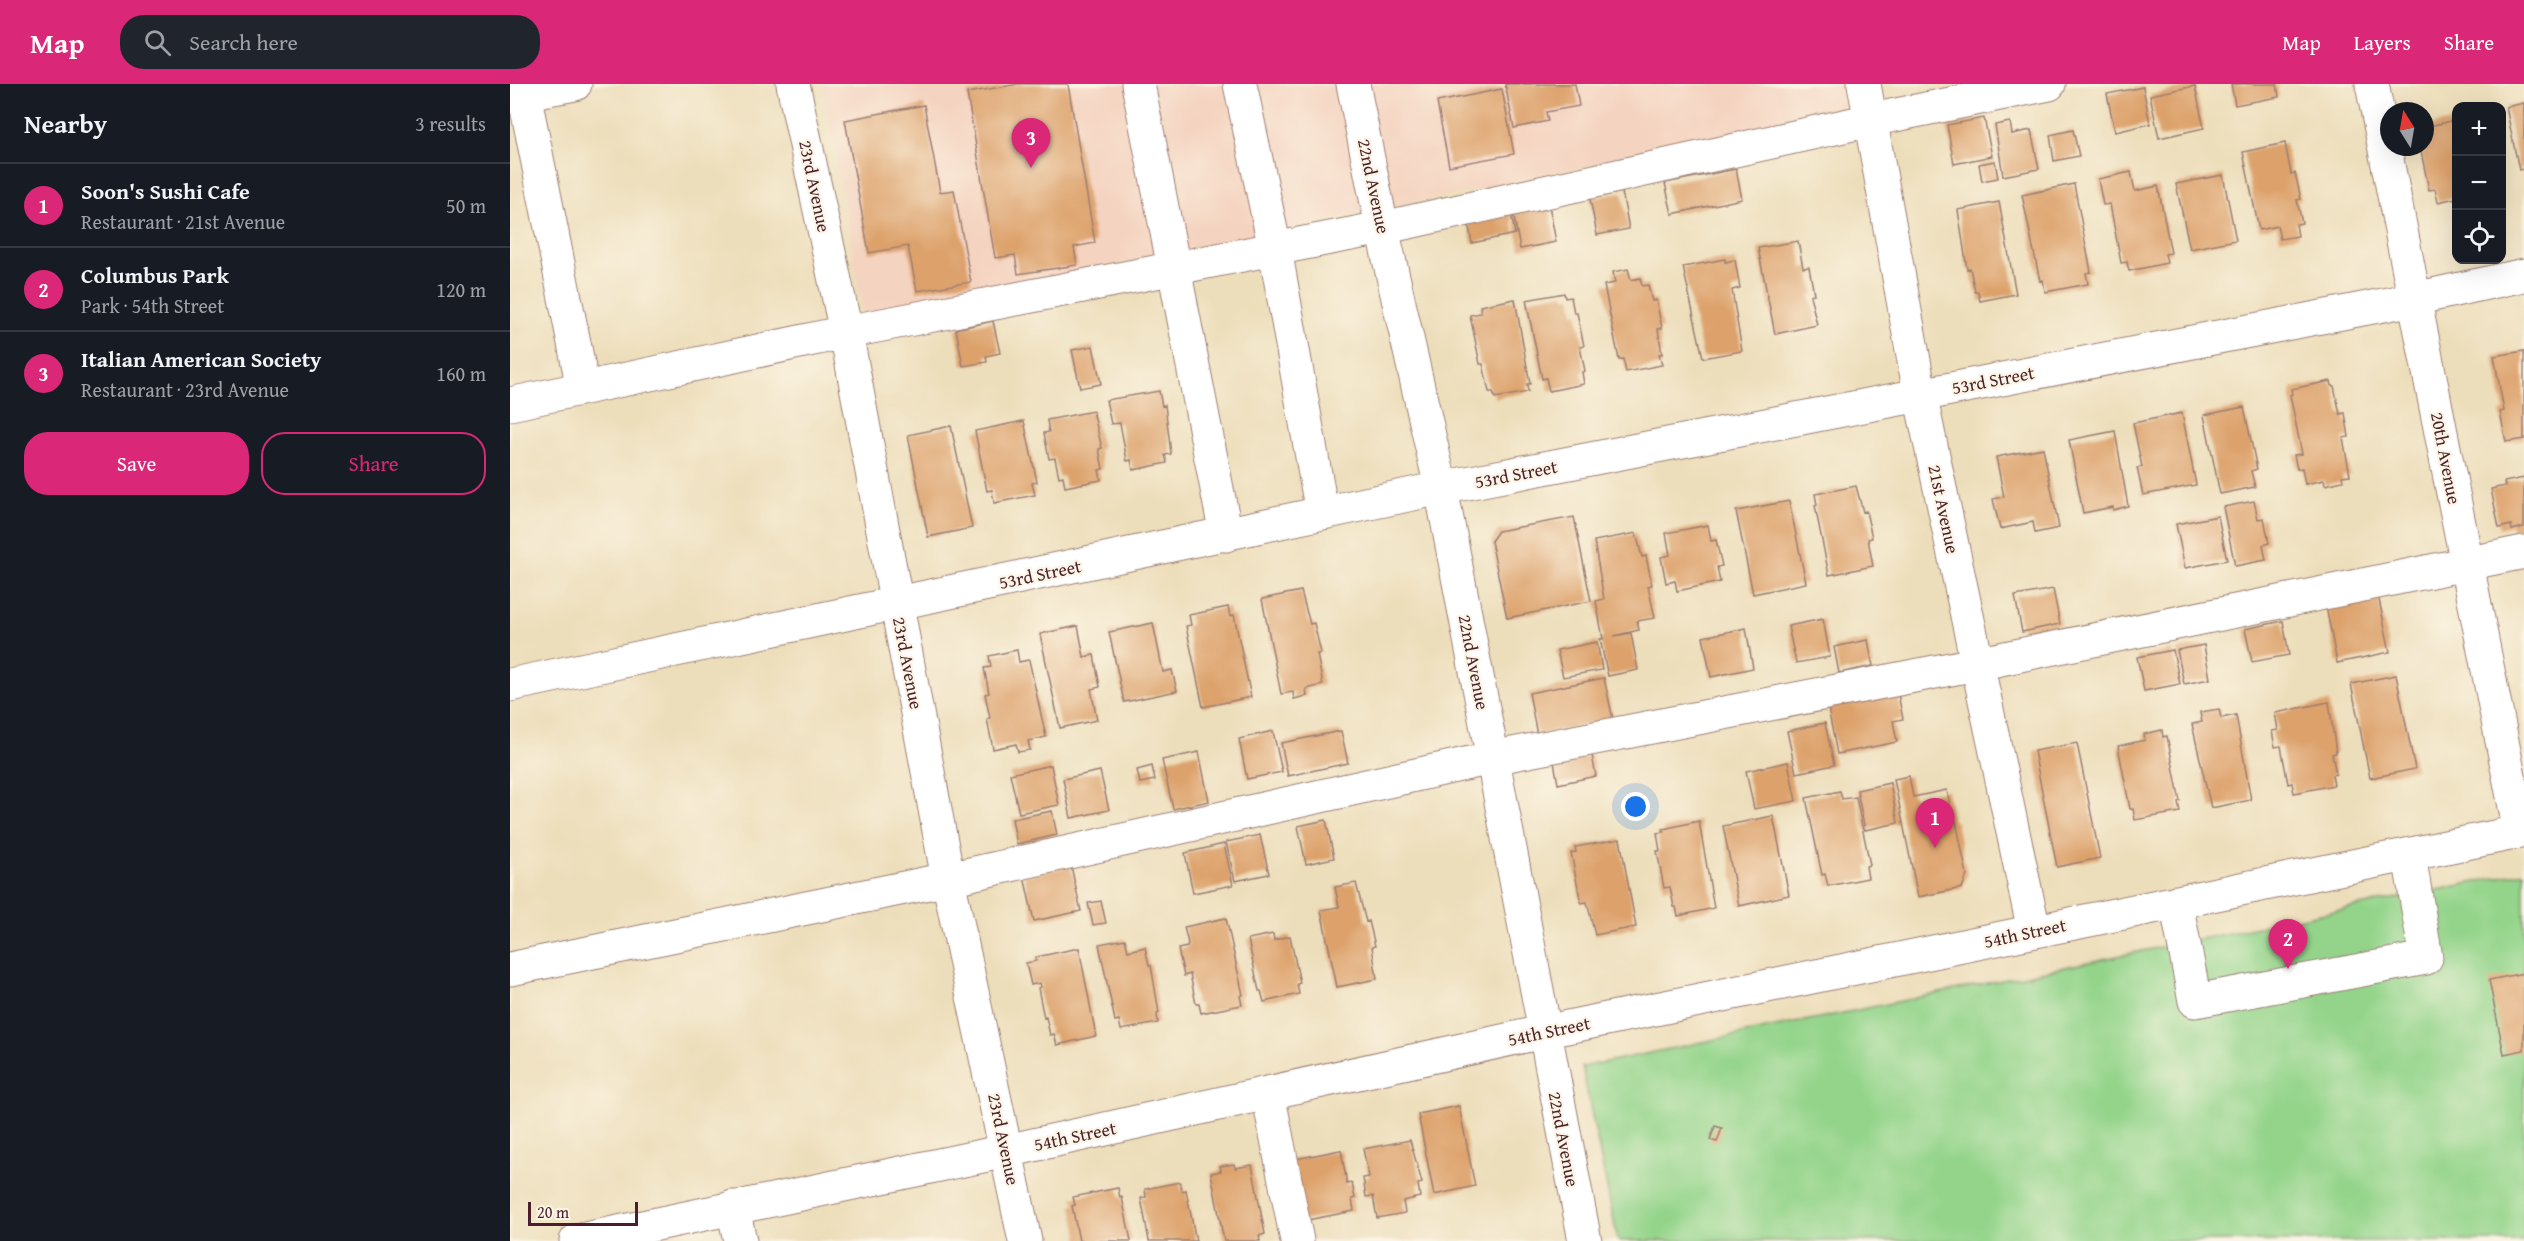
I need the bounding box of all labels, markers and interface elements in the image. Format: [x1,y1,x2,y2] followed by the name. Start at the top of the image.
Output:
[120,15,540,69] search box
[30,22,84,63] text: Map
[141,26,174,59] icon: search
[189,26,298,58] text: Search here
[2282,27,2321,58] text: Map
[2354,27,2411,58] text: Layers
[2444,27,2494,58] text: Share
[2380,102,2434,156] north arrow
[2452,102,2506,264] map controls
[2452,102,2506,156] button: +
[24,104,107,143] text: Nearby
[415,109,486,138] text: 3 results
[1012,118,1050,168] pin: 3
[1351,136,1397,236] street label: 22nd Avenue
[792,137,838,235] street label: 23rd Avenue
[2452,156,2506,210] button: −
[81,175,250,207] text: Soon's Sushi Cafe
[38,191,49,220] text: 1
[446,191,486,220] text: 50 m
[81,207,285,236] text: Restaurant · 21st Avenue
[2452,210,2506,264] button: locate
[81,259,229,291] text: Columbus Park
[38,275,49,304] text: 2
[436,275,486,304] text: 120 m
[81,291,224,320] text: Park · 54th Street
[81,343,321,375] text: Italian American Society
[38,359,49,388] text: 3
[436,359,486,388] text: 160 m
[1949,359,2037,401] street label: 53rd Street
[81,375,289,404] text: Restaurant · 23rd Avenue
[2424,410,2468,506] street label: 20th Avenue
[24,432,249,495] button: Save
[261,432,486,495] button: Share
[1472,453,1560,495] street label: 53rd Street
[1921,462,1967,556] street label: 21st Avenue
[996,552,1084,596] street label: 53rd Street
[1452,612,1496,712] street label: 22nd Avenue
[886,615,930,711] street label: 23rd Avenue
[1621,792,1650,821] your location
[1916,798,1954,848] pin: 1
[1981,911,2069,955] street label: 54th Street
[2268,920,2308,969] pin: 2
[1505,1009,1593,1053] street label: 54th Street
[1542,1089,1586,1189] street label: 22nd Avenue
[981,1090,1027,1188] street label: 23rd Avenue
[1031,1114,1119,1158] street label: 54th Street
[528,1199,638,1226] scale bar
[537,1200,569,1224] text: 20 m

